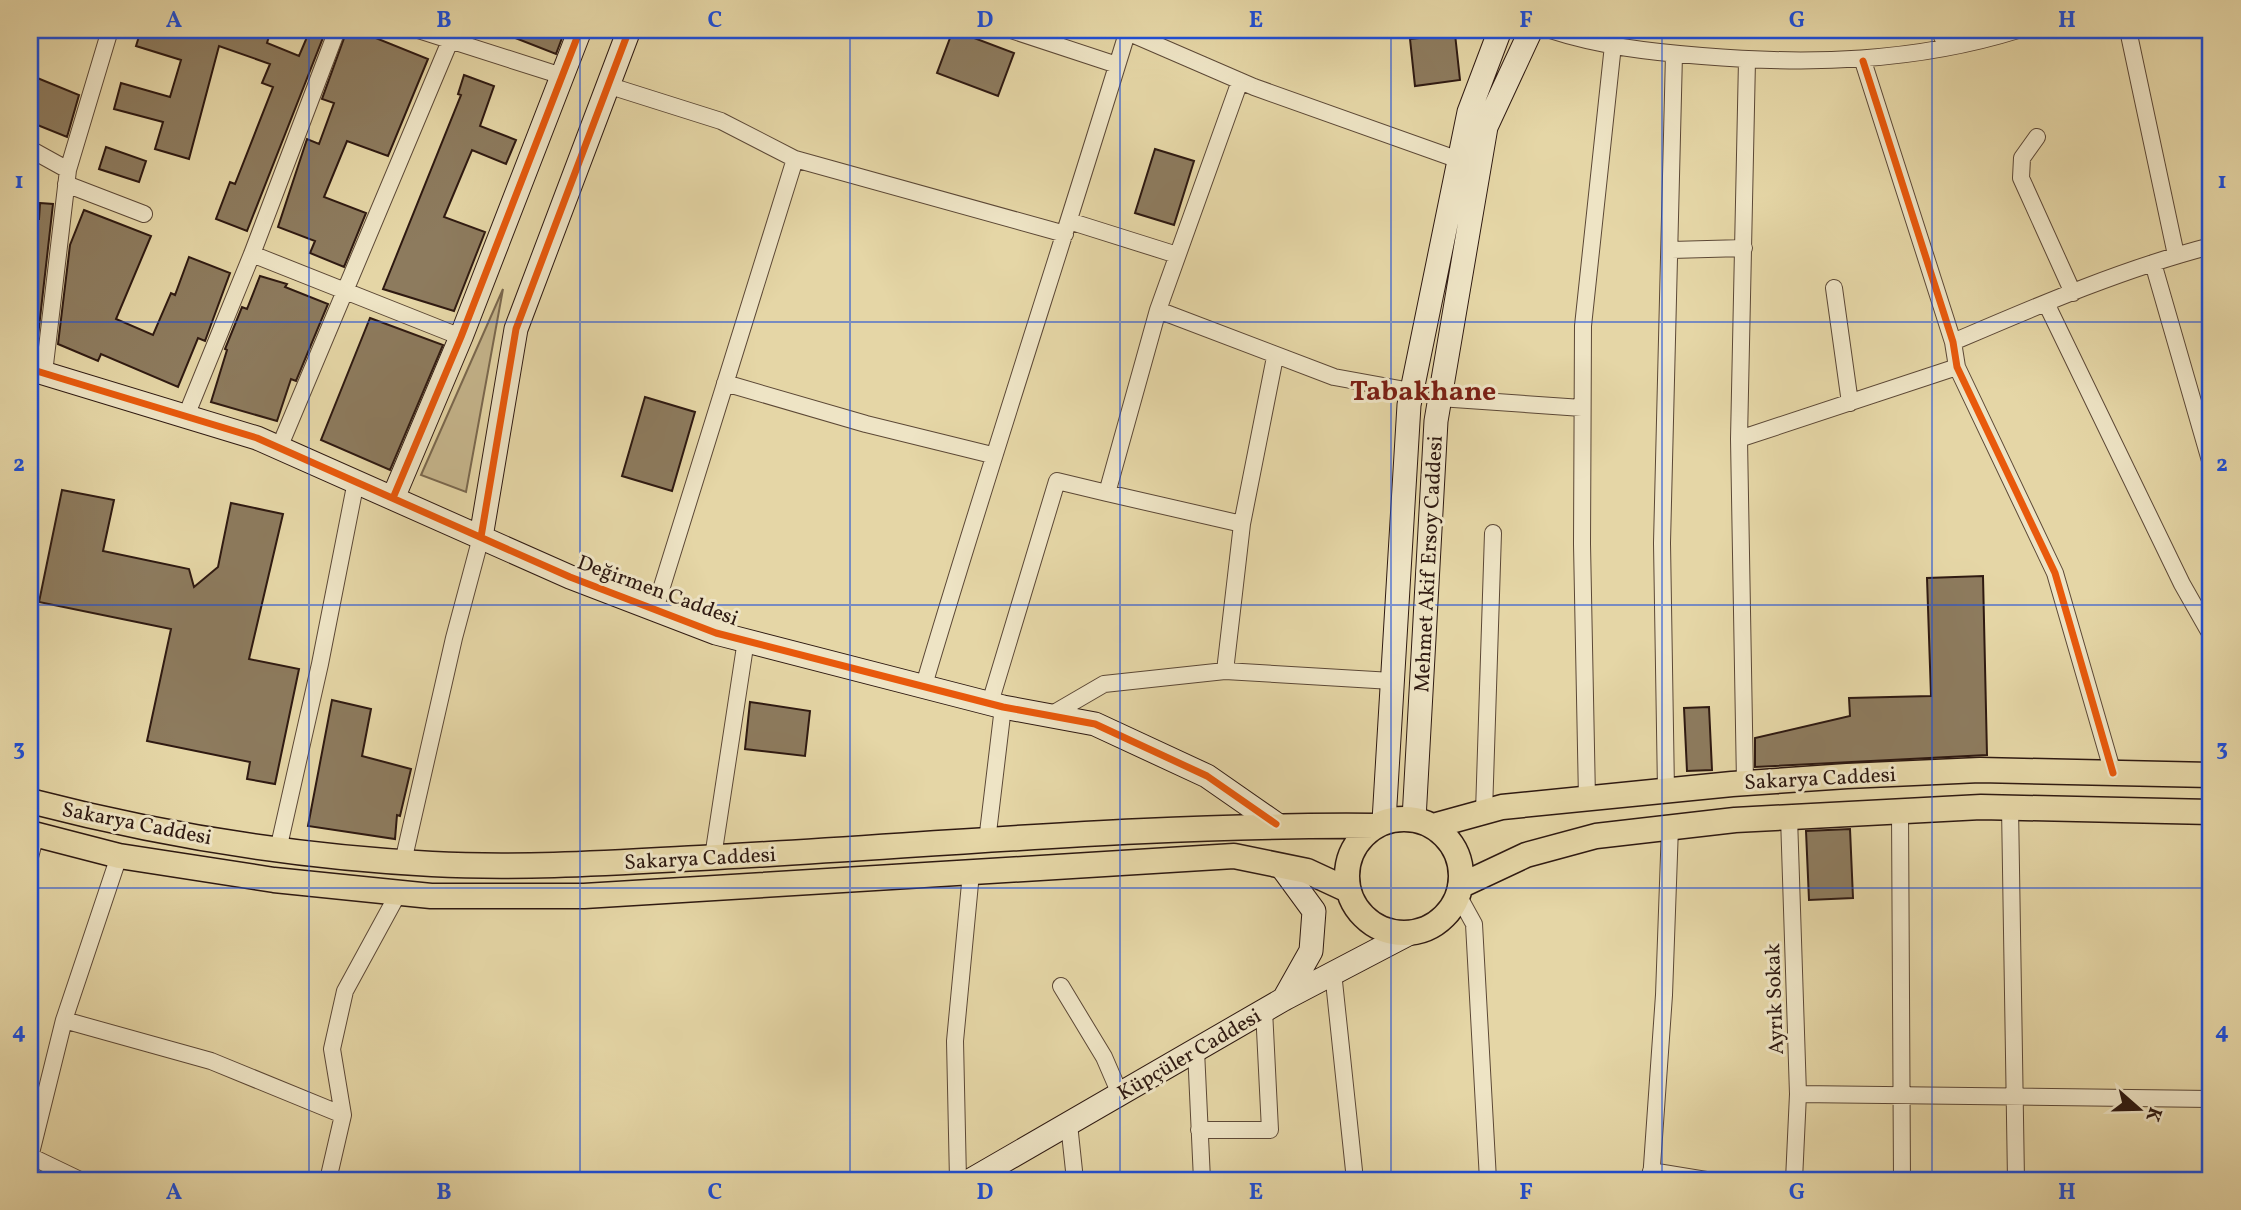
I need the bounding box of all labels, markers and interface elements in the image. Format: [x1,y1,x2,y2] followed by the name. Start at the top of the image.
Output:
[166,5,182,37] text: A
[436,5,452,37] text: B
[708,5,722,37] text: C
[977,5,994,37] text: D
[1249,5,1263,37] text: E
[1519,5,1533,37] text: F
[1789,5,1805,37] text: G
[2058,5,2076,37] text: H
[14,166,24,198] text: 1
[2217,166,2227,198] text: 1
[1350,373,1496,412] district label: Tabakhane
[1408,435,1451,693] street label: Mehmet Akif Ersoy Caddesi
[13,449,25,481] text: 2
[2216,449,2228,481] text: 2
[573,549,742,634] street label: Değirmen Caddesi
[13,733,25,765] text: 3
[2216,733,2228,765] text: 3
[1743,761,1897,798] street label: Sakarya Caddesi
[59,796,214,853] street label: Sakarya Caddesi
[623,841,777,878] street label: Sakarya Caddesi
[1759,942,1792,1055] street label: Ayrık Sokak
[1112,1002,1267,1108] street label: Küpçüler Caddesi
[12,1016,26,1048] text: 4
[2215,1016,2229,1048] text: 4
[2104,1074,2174,1144] north arrow
[2138,1103,2168,1125] text: K
[166,1177,182,1209] text: A
[436,1177,452,1209] text: B
[708,1177,722,1209] text: C
[977,1177,994,1209] text: D
[1249,1177,1263,1209] text: E
[1519,1177,1533,1209] text: F
[1789,1177,1805,1209] text: G
[2058,1177,2076,1209] text: H

